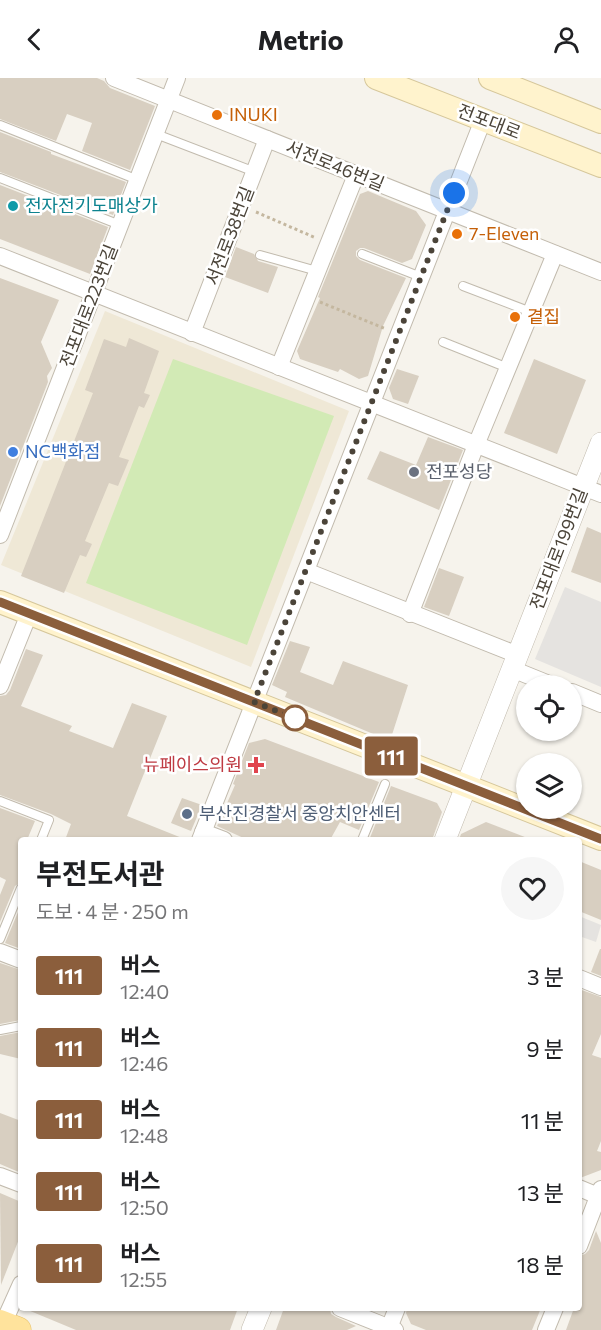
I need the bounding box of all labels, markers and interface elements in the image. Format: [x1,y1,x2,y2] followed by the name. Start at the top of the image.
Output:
[18,23,51,56] icon: back
[257,23,344,56] text: Metrio
[550,23,583,56] icon: person
[454,99,524,143] street label: 전포대로
[229,103,278,125] place label: INUKI
[210,108,224,122] marker: INUKI
[283,135,388,195] street label: 서전로46번길
[439,178,469,208] your location
[200,183,258,288] street label: 서전로38번길
[25,194,158,216] place label: 전자전기도매상가
[6,199,20,213] marker: 전자전기도매상가
[469,222,539,244] place label: 7-Eleven
[450,227,464,241] marker: 7-Eleven
[55,241,122,370] street label: 전포대로223번길
[527,305,560,327] place label: 곁집
[508,310,522,324] marker: 곁집
[25,440,101,462] place label: NC백화점
[6,445,20,459] marker: NC백화점
[426,460,492,482] place label: 전포성당
[407,465,421,479] marker: 전포성당
[525,485,591,613] street label: 전포대로199번길
[516,675,582,819] map controls
[516,675,582,741] button: locate
[282,705,308,731] unlabelled marker
[356,736,426,776] line badge: 111
[377,744,405,769] text: 111
[143,753,242,775] place label: 뉴페이스의원
[516,753,582,819] button: layers
[247,756,265,774] marker: 뉴페이스의원
[199,802,401,824] place label: 부산진경찰서 중앙치안센터
[180,807,194,821] marker: 부산진경찰서 중앙치안센터
[36,856,165,890] text: 부전도서관
[501,857,564,920] button: heart
[36,899,189,923] text: 도보 · 4 분 · 250 m
[120,951,160,978] text: 버스
[55,963,83,988] text: 111
[527,963,564,990] text: 3 분
[120,979,169,1003] text: 12:40
[120,1023,160,1050] text: 버스
[55,1035,83,1060] text: 111
[526,1035,564,1062] text: 9 분
[120,1051,169,1075] text: 12:46
[120,1095,160,1122] text: 버스
[55,1107,83,1132] text: 111
[521,1107,564,1134] text: 11 분
[120,1123,169,1147] text: 12:48
[120,1167,160,1194] text: 버스
[55,1179,83,1204] text: 111
[518,1179,564,1206] text: 13 분
[120,1195,169,1219] text: 12:50
[120,1239,160,1266] text: 버스
[55,1251,83,1276] text: 111
[517,1251,564,1278] text: 18 분
[120,1267,167,1291] text: 12:55

